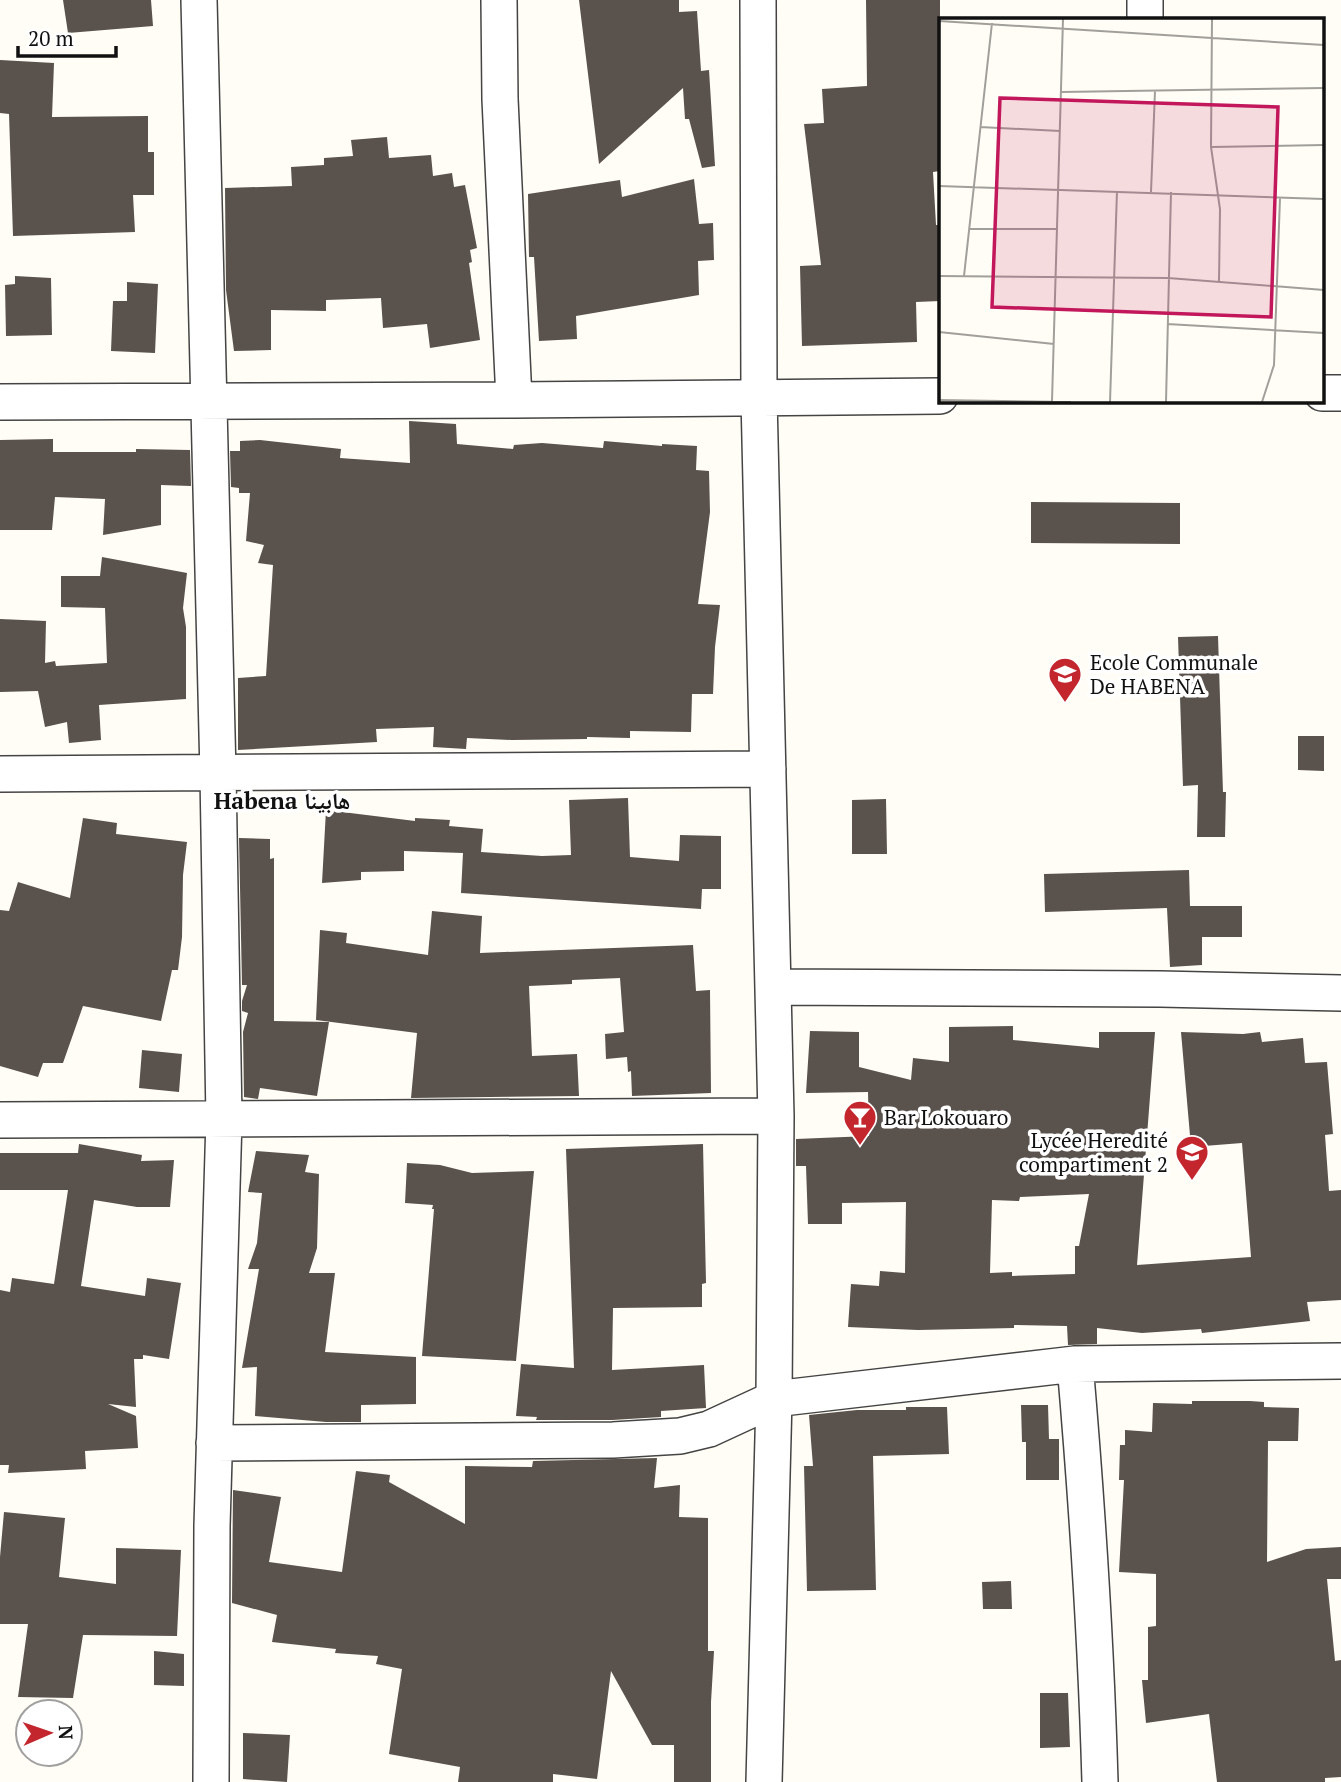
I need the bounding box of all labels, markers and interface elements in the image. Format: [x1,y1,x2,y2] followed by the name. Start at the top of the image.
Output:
[18,14,116,58] scale bar
[939,18,1324,402] inset map
[28,24,74,52] text: 20 m
[1090,648,1258,700] place label: Ecole Communale De HABENA
[1046,655,1084,704] school or university icon: Ecole Communale De HABENA
[214,785,350,816] district label: Habena هابينا
[841,1098,879,1147] bar icon: Bar Lokouaro
[884,1103,1008,1131] place label: Bar Lokouaro
[1019,1126,1168,1178] place label: Lycée Heredité compartiment 2
[1173,1133,1211,1182] school or university icon: Lycée Heredité compartiment 2
[14,1698,84,1768] north arrow
[54,1725,79,1741] text: N

